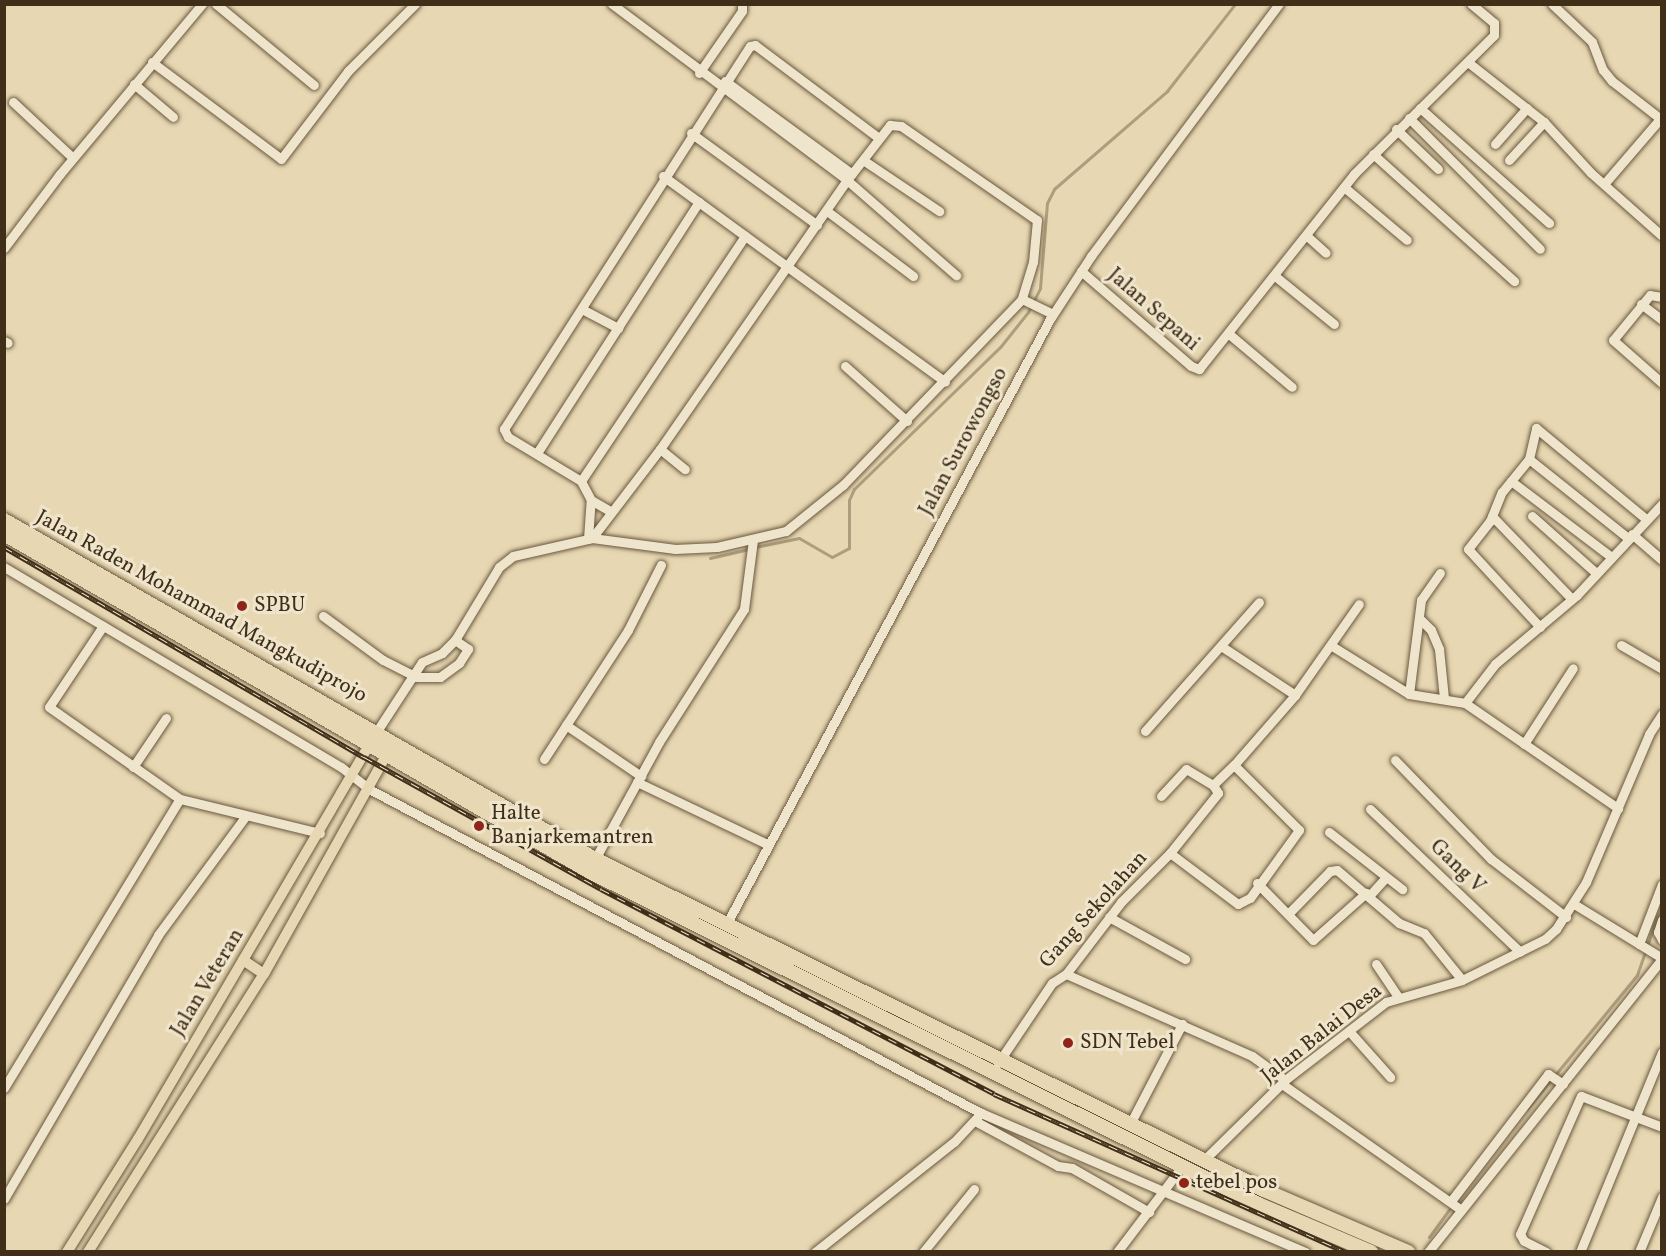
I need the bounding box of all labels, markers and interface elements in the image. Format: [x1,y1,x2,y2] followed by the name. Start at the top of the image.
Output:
[1102,263,1204,357] street label: Jalan Sepani
[914,363,1014,521] street label: Jalan Surowongso
[31,505,371,709] street label: Jalan Raden Mohammad Mangkudiprojo
[254,593,305,619] place label: SPBU
[235,599,249,613] marker: SPBU
[491,801,654,851] place label: Halte Banjarkemantren
[472,819,486,833] marker: Halte Banjarkemantren
[1424,834,1490,900] street label: Gang V
[1035,846,1153,974] street label: Gang Sekolahan
[166,924,250,1042] street label: Jalan Veteran
[1257,979,1387,1089] street label: Jalan Balai Desa
[1080,1030,1175,1056] place label: SDN Tebel
[1061,1036,1075,1050] marker: SDN Tebel
[1196,1170,1277,1196] place label: tebel pos
[1177,1176,1191,1190] marker: tebel pos

